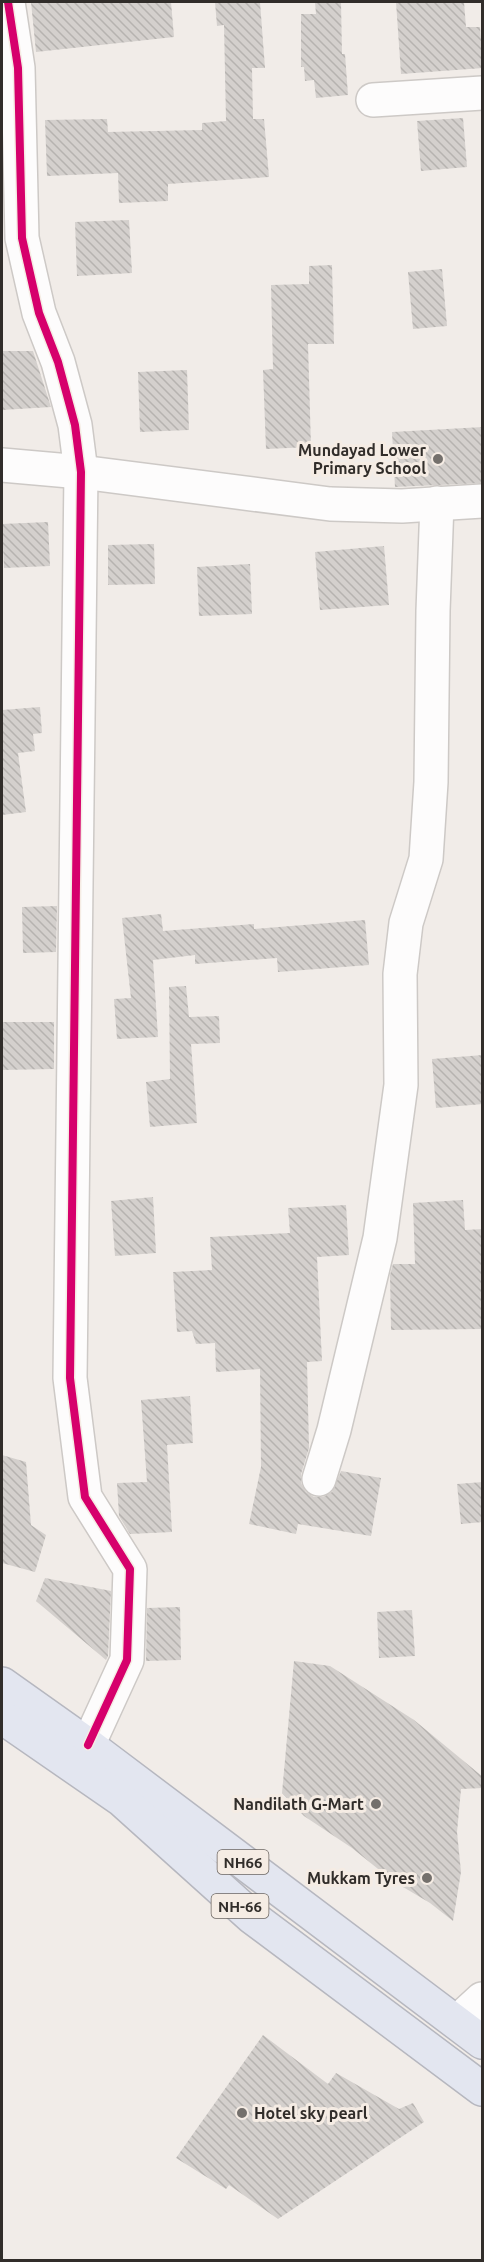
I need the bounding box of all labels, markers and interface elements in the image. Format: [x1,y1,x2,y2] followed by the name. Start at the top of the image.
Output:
[298,441,426,477] place label: Mundayad Lower Primary School
[431,452,445,466] marker: Mundayad Lower Primary School
[233,1795,364,1813] place label: Nandilath G-Mart
[369,1797,383,1811] marker: Nandilath G-Mart
[218,1850,268,1874] road number: NH66
[307,1869,415,1887] place label: Mukkam Tyres
[420,1871,434,1885] marker: Mukkam Tyres
[212,1894,268,1918] road number: NH-66
[254,2104,368,2122] place label: Hotel sky pearl
[235,2106,249,2120] marker: Hotel sky pearl

